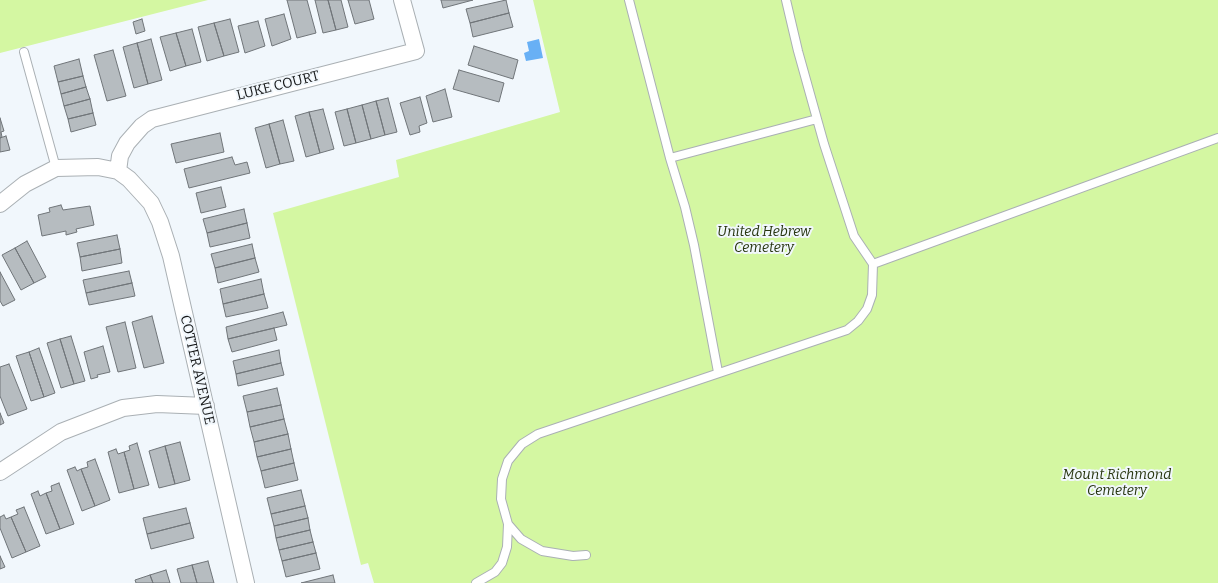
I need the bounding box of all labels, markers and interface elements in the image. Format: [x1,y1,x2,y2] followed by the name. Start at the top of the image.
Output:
[235,68,321,104] street label: LUKE COURT
[717,224,811,256] park label: United Hebrew Cemetery
[176,314,218,426] street label: COTTER AVENUE
[1063,467,1171,500] park label: Mount Richmond Cemetery

